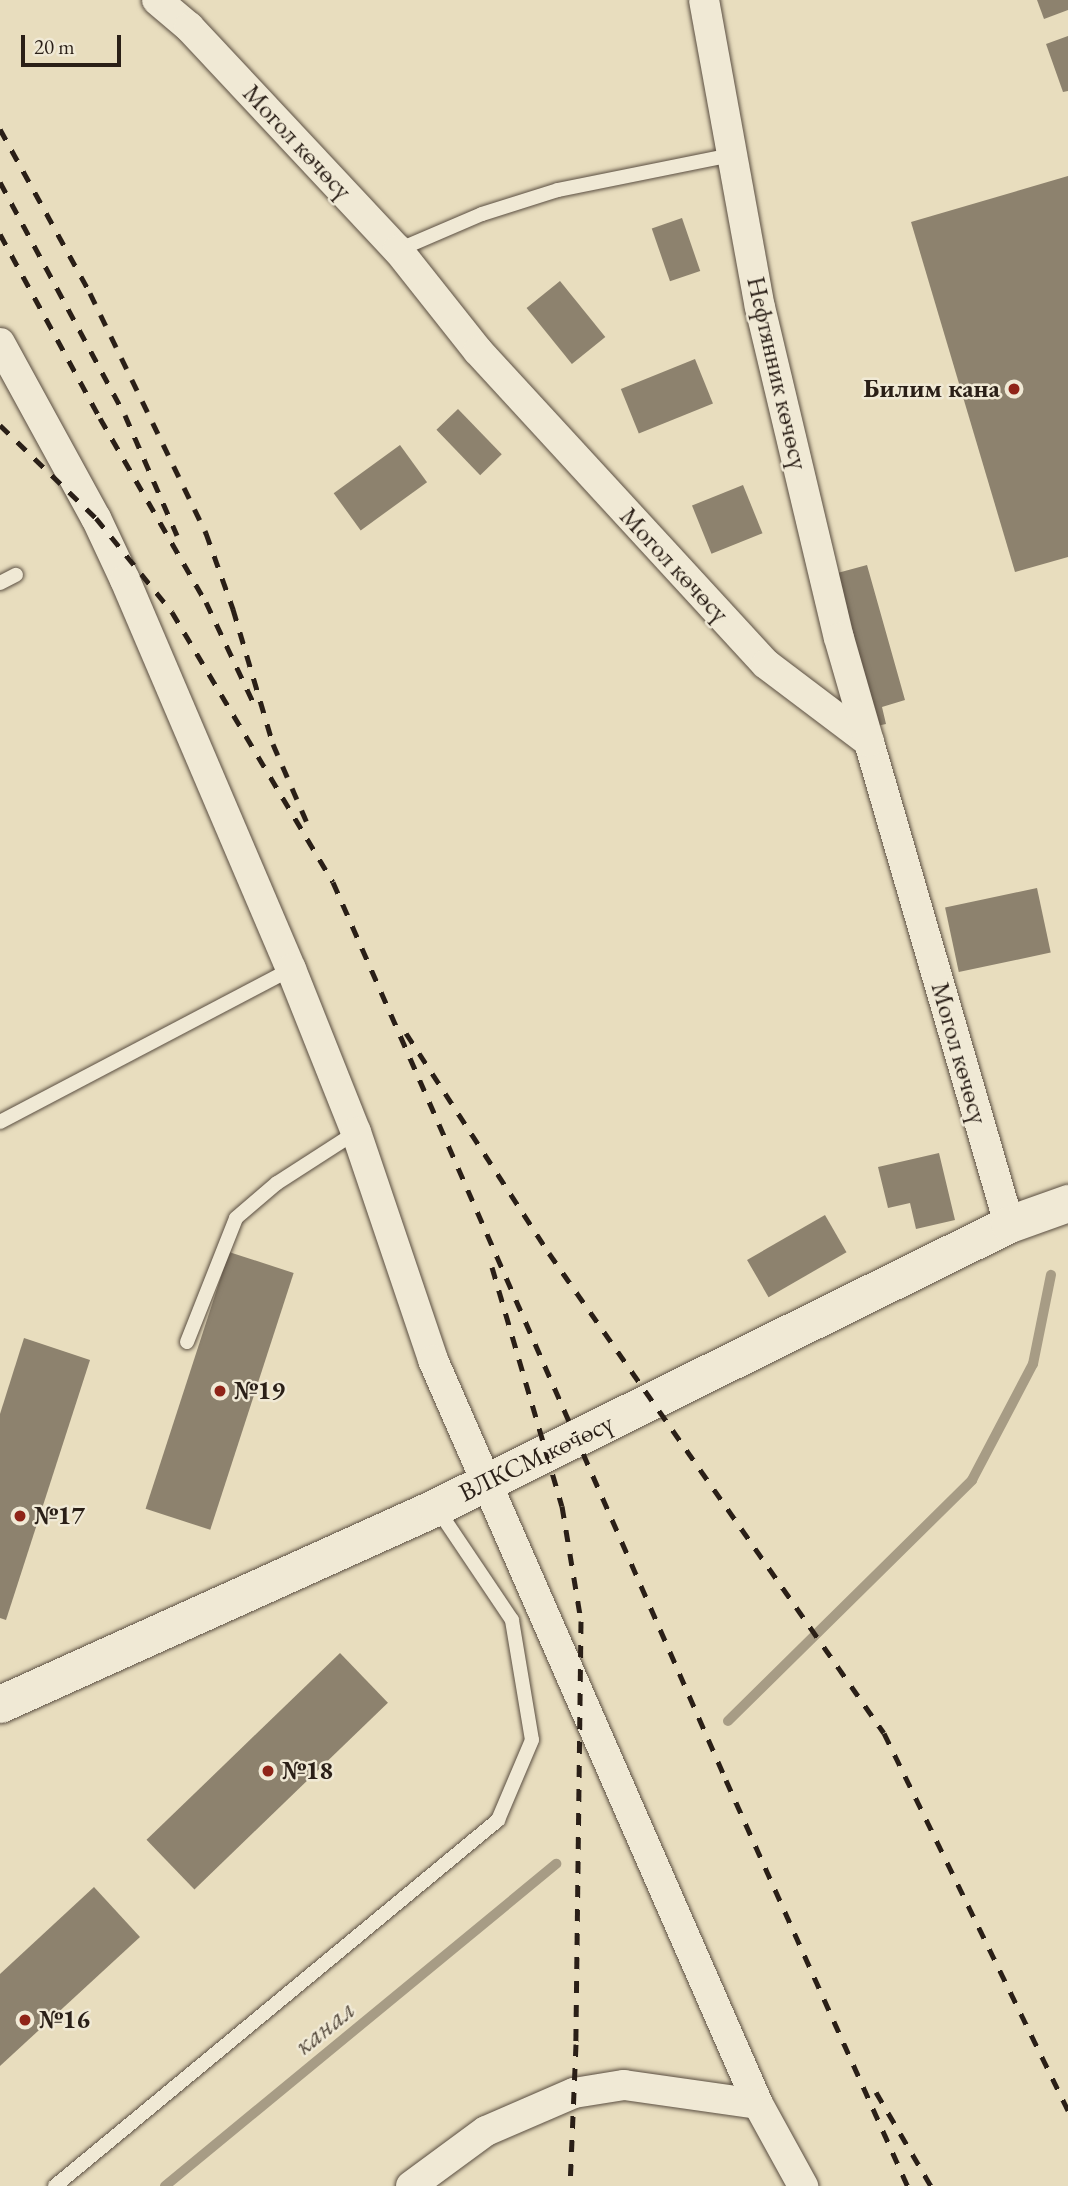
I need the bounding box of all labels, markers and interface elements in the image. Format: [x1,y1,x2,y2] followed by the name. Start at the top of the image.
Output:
[24,21,124,65] scale bar
[34,33,75,60] text: 20 m
[236,78,358,206] street label: Могол көчөсү
[740,274,814,472] street label: Нефтянник көчөсү
[863,373,1000,405] place label: Билим кана
[1006,381,1022,397] marker: Билим кана
[613,501,735,629] street label: Могол көчөсү
[924,979,994,1127] street label: Могол көчөсү
[234,1375,285,1407] place label: №19
[212,1383,228,1399] marker: №19
[454,1407,618,1509] street label: ВЛКСМ көчөсү
[34,1500,85,1532] place label: №17
[12,1508,28,1524] marker: №17
[282,1755,333,1787] place label: №18
[260,1763,276,1779] marker: №18
[287,1992,361,2062] water label: канал
[39,2004,90,2036] place label: №16
[17,2012,33,2028] marker: №16

